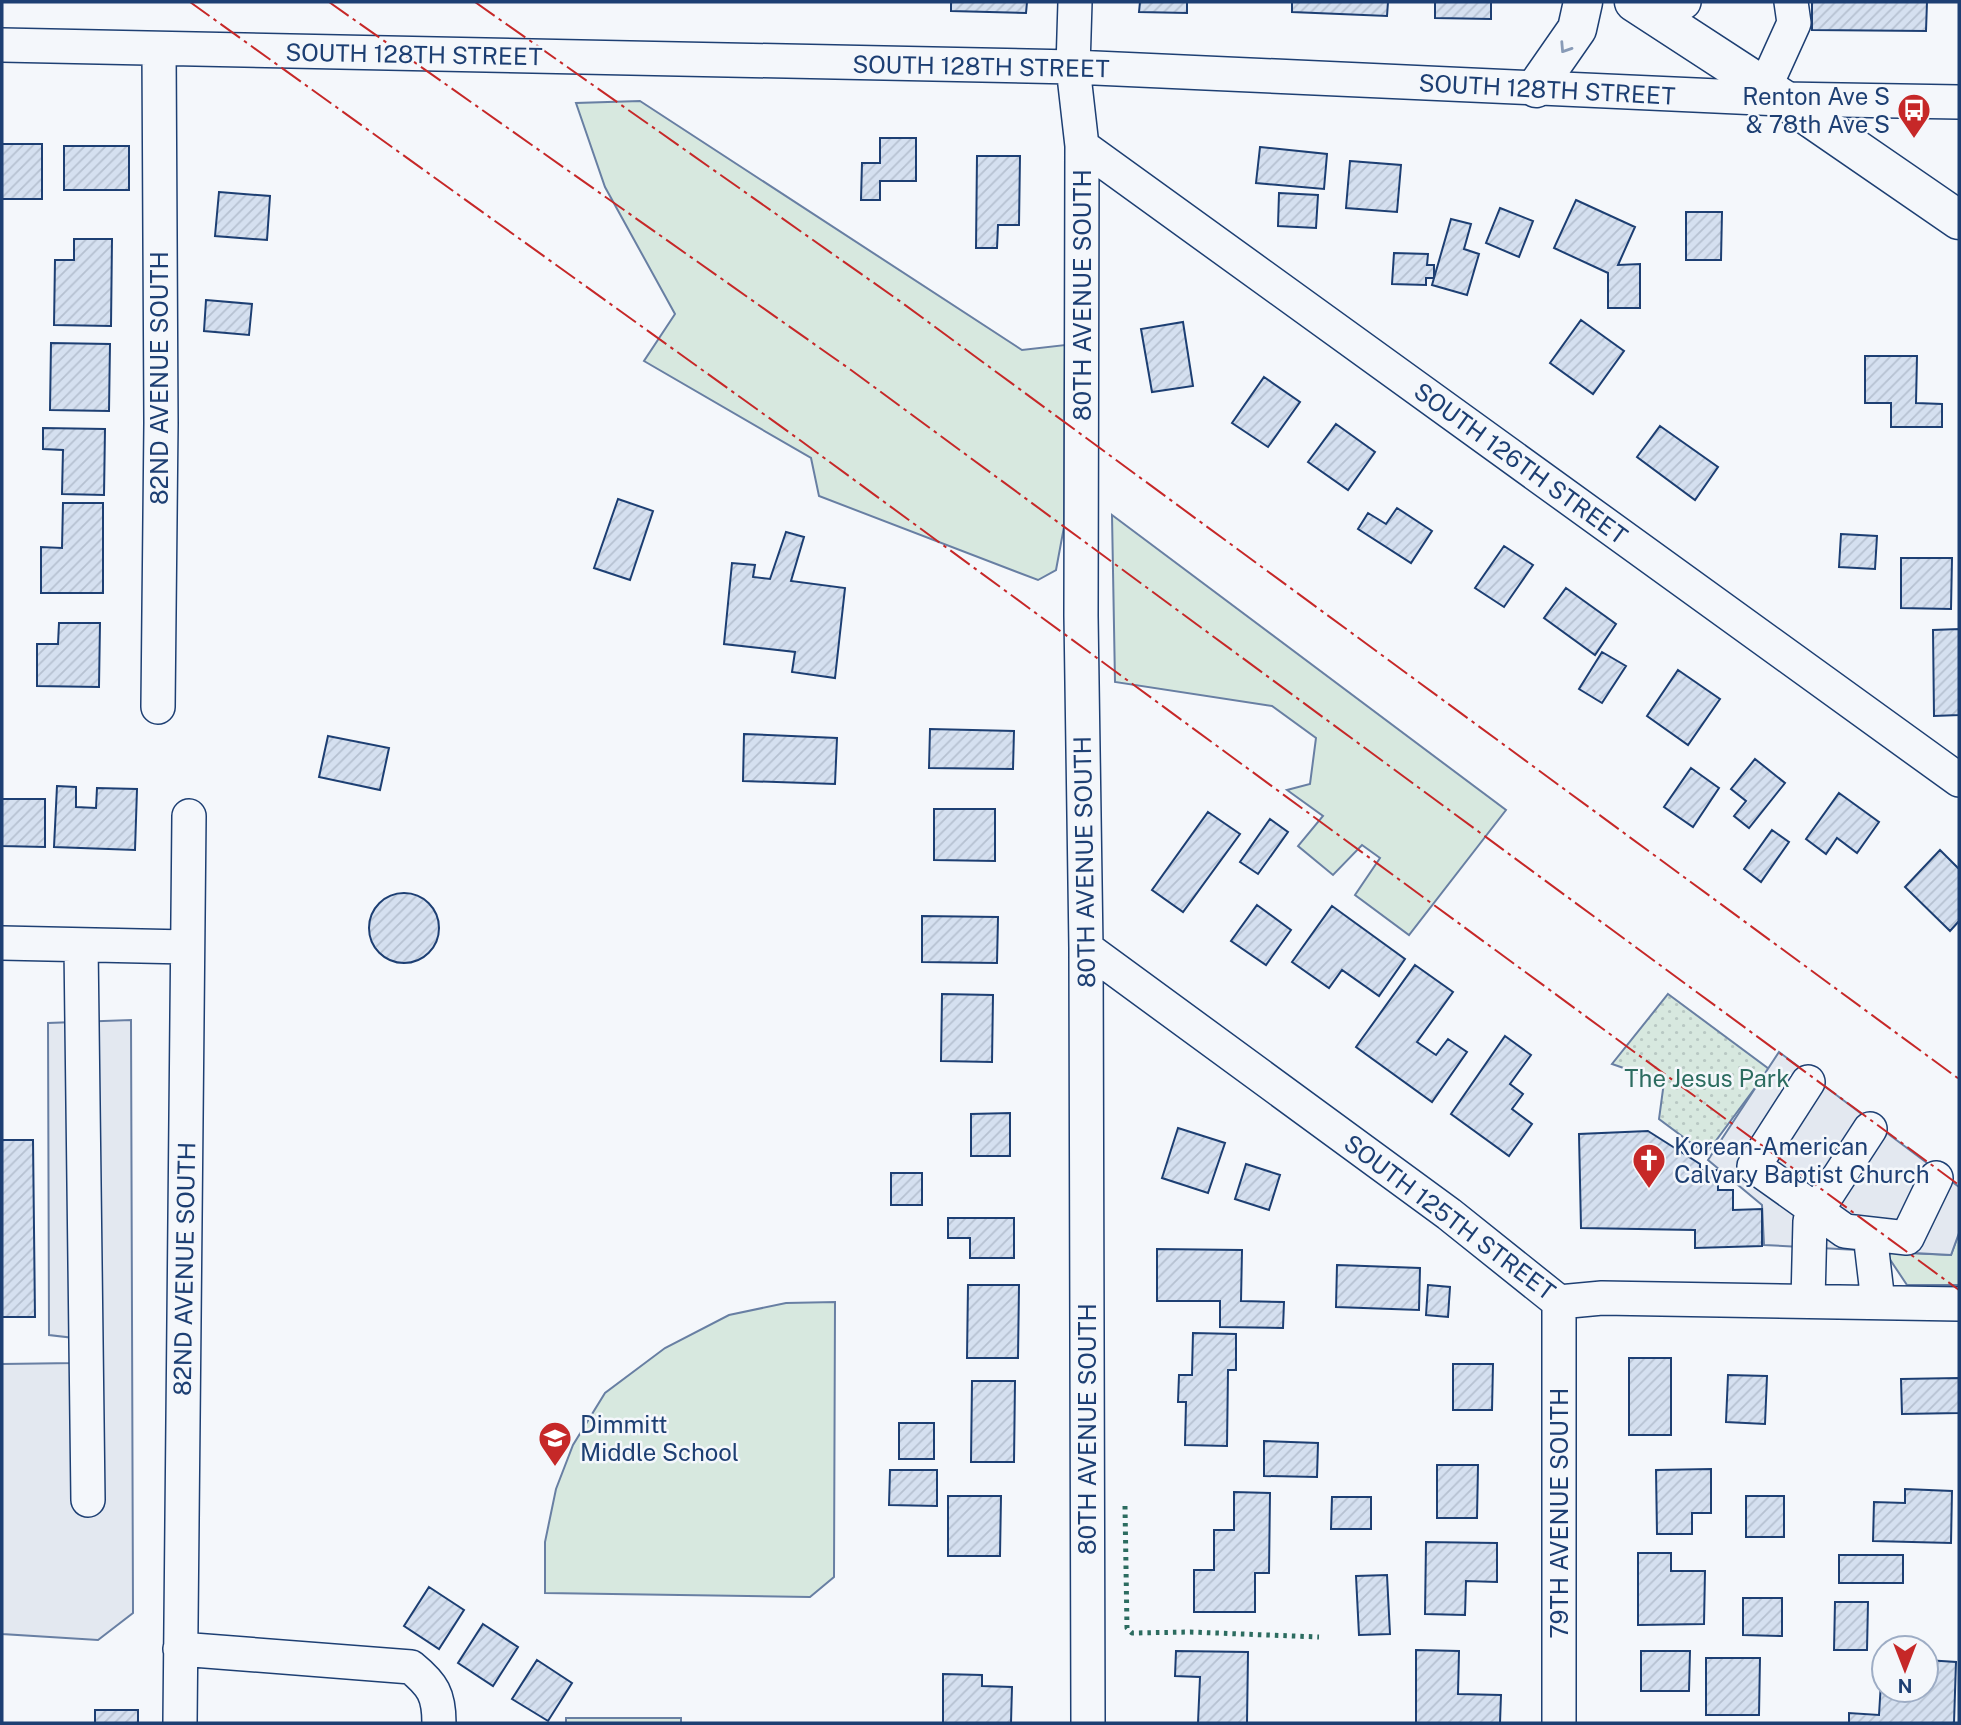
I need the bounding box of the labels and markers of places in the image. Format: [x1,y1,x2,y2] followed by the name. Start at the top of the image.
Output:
[1742,82,1890,138] place label: Renton Ave S & 78th Ave S
[1895,91,1933,140] bus stop icon: Renton Ave S & 78th Ave S
[1674,1132,1930,1188] place label: Korean-American Calvary Baptist Church
[1630,1141,1668,1190] church icon: Korean-American Calvary Baptist Church
[580,1410,739,1466] place label: Dimmitt Middle School
[536,1419,574,1468] school or university icon: Dimmitt Middle School

